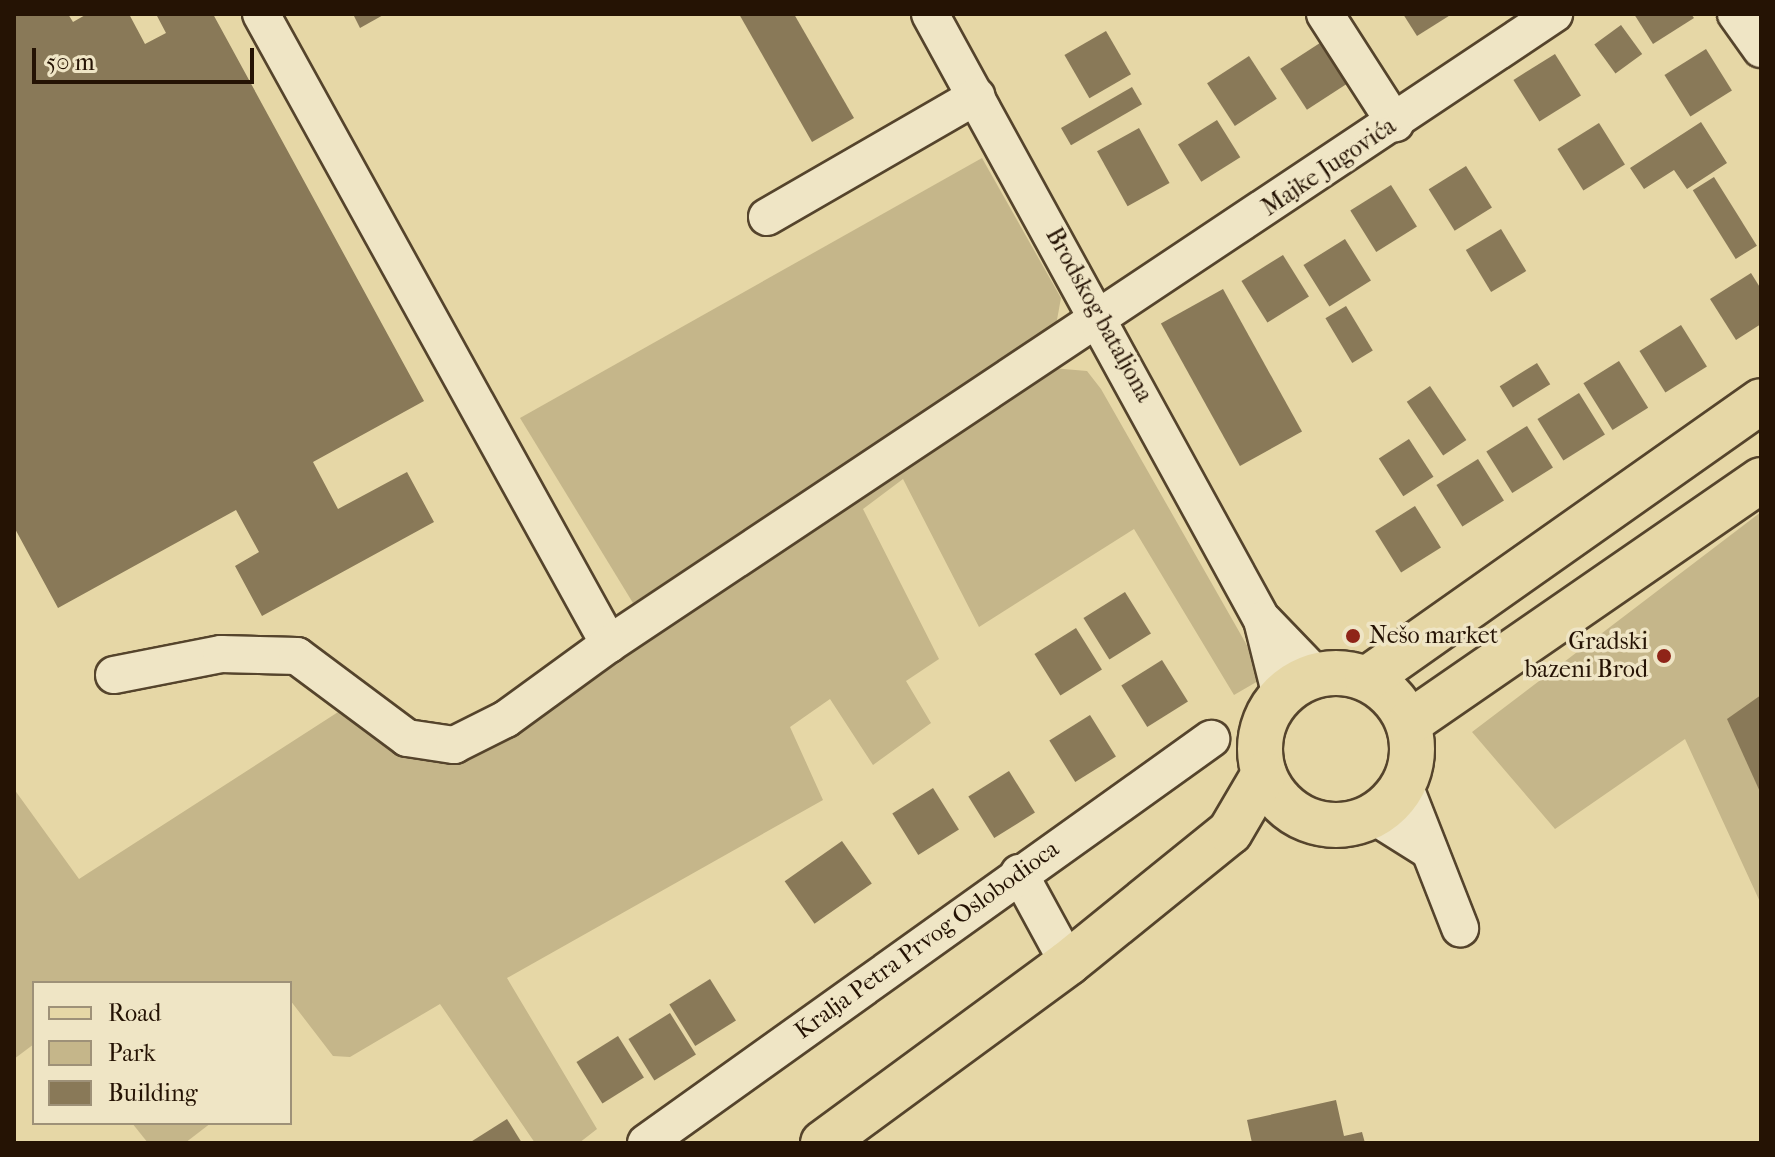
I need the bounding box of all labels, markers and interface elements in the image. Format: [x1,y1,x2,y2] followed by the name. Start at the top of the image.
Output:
[36,32,258,82] scale bar
[46,48,95,76] text: 50 m
[1257,112,1401,222] street label: Majke Jugovića
[1039,223,1159,407] street label: Brodskog bataljona
[1369,622,1498,650] place label: Nešo market
[1344,627,1362,645] marker: Nešo market
[1525,628,1648,684] place label: Gradski bazeni Brod
[1655,647,1673,665] marker: Gradski bazeni Brod
[789,834,1065,1046] street label: Kralja Petra Prvog Oslobodioca
[32,981,292,1125] legend
[108,999,161,1027] text: Road
[108,1039,156,1067] text: Park
[108,1079,198,1107] text: Building

